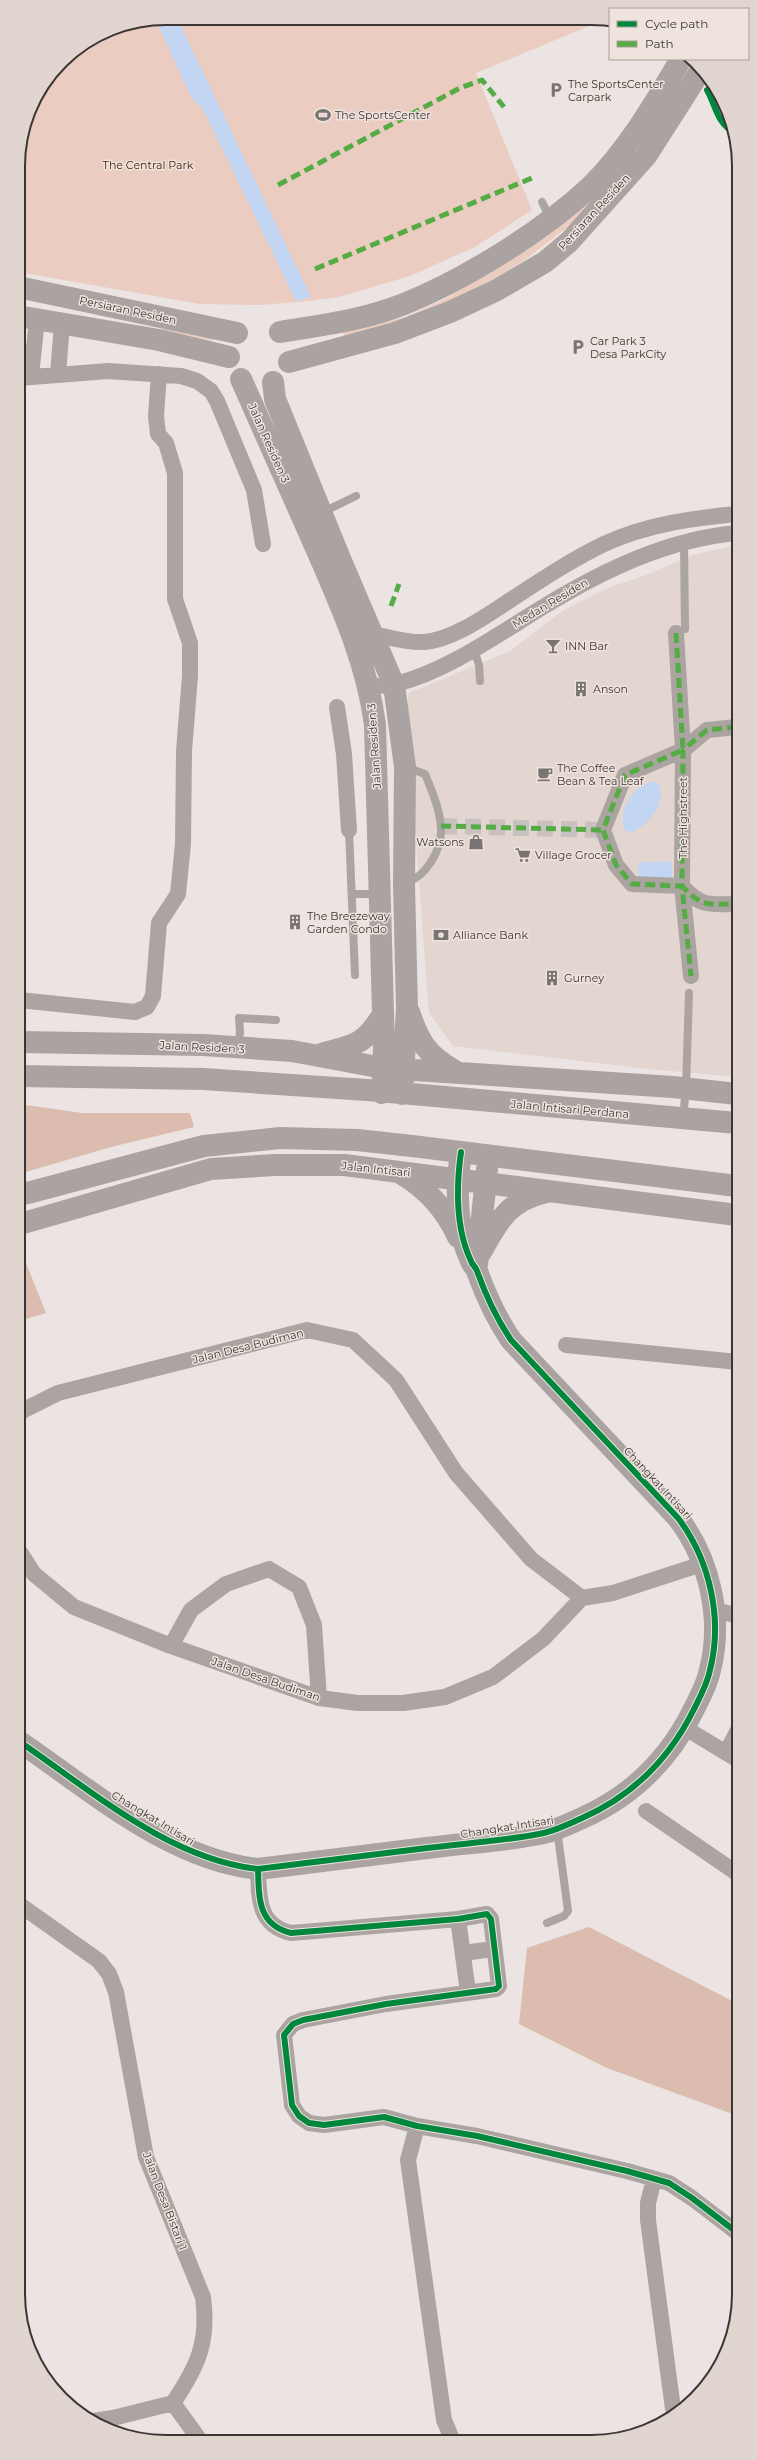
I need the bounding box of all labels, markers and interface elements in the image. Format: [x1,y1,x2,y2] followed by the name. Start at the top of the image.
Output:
[609,8,749,60] legend
[645,16,708,31] text: Cycle path
[645,36,674,51] text: Path
[568,77,664,104] place label: The SportsCenter Carpark
[547,81,565,99] parking icon: The SportsCenter Carpark
[314,106,332,124] sports icon: The SportsCenter
[335,108,431,122] place label: The SportsCenter
[103,158,194,172] park label: The Central Park
[555,171,633,253] street label: Persiaran Residen
[78,293,178,327] street label: Persiaran Residen
[590,334,666,361] place label: Car Park 3 Desa ParkCity
[569,338,587,356] parking icon: Car Park 3 Desa ParkCity
[245,400,293,485] street label: Jalan Residen 3
[510,575,590,631] street label: Medan Residen
[544,637,562,655] bar icon: INN Bar
[565,639,608,653] place label: INN Bar
[572,680,590,698] building icon: Anson
[593,682,628,696] place label: Anson
[364,703,384,790] street label: Jalan Residen 3
[557,761,645,788] place label: The Coffee Bean & Tea Leaf
[536,765,554,783] cafe icon: The Coffee Bean & Tea Leaf
[676,776,690,859] street label: The Highstreet
[467,833,485,851] shop icon: Watsons
[416,835,465,849] place label: Watsons
[514,846,532,864] supermarket icon: Village Grocer
[535,848,612,862] place label: Village Grocer
[307,909,390,936] place label: The Breezeway Garden Condo
[286,913,304,931] building icon: The Breezeway Garden Condo
[432,926,450,944] bank icon: Alliance Bank
[453,928,529,942] place label: Alliance Bank
[543,969,561,987] building icon: Gurney
[564,971,604,985] place label: Gurney
[158,1038,245,1056] street label: Jalan Residen 3
[509,1097,630,1121] street label: Jalan Intisari Perdana
[340,1158,411,1180] street label: Jalan Intisari
[190,1325,305,1367] street label: Jalan Desa Budiman
[621,1444,695,1522] street label: Changkat Intisari
[209,1654,322,1704] street label: Jalan Desa Budiman
[109,1788,197,1848] street label: Changkat Intisari
[459,1813,555,1841] street label: Changkat Intisari
[140,2149,190,2252] street label: Jalan Desa Bistari 1

